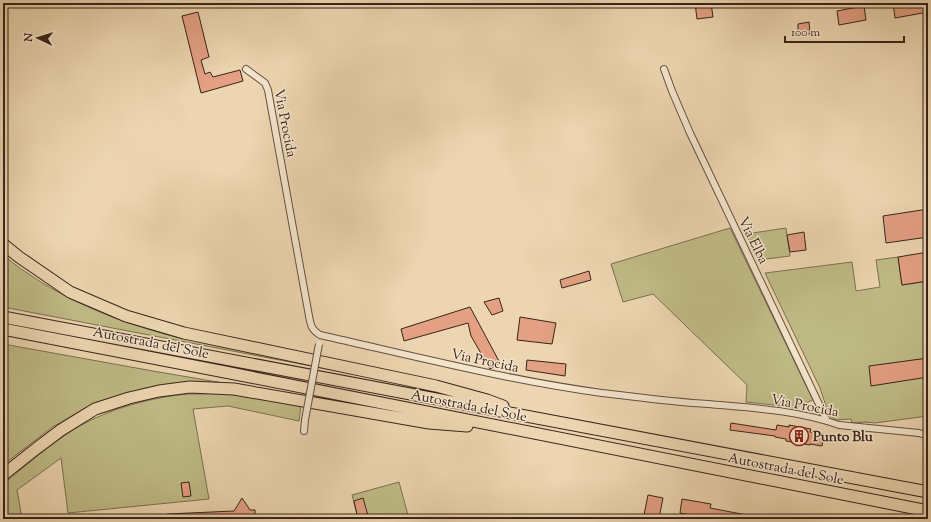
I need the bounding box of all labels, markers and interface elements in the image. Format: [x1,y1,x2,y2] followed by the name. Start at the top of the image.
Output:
[18,18,58,58] north arrow
[785,18,904,44] scale bar
[791,24,820,42] text: 100 m
[21,32,37,43] text: N
[268,88,301,160] street label: Via Procida
[732,214,772,268] street label: Via Elba
[91,323,210,365] street label: Autostrada del Sole
[449,345,521,379] street label: Via Procida
[409,386,528,428] street label: Autostrada del Sole
[769,391,841,423] street label: Via Procida
[788,425,810,447] building icon: Punto Blu
[813,428,874,448] place label: Punto Blu
[726,449,845,491] street label: Autostrada del Sole

